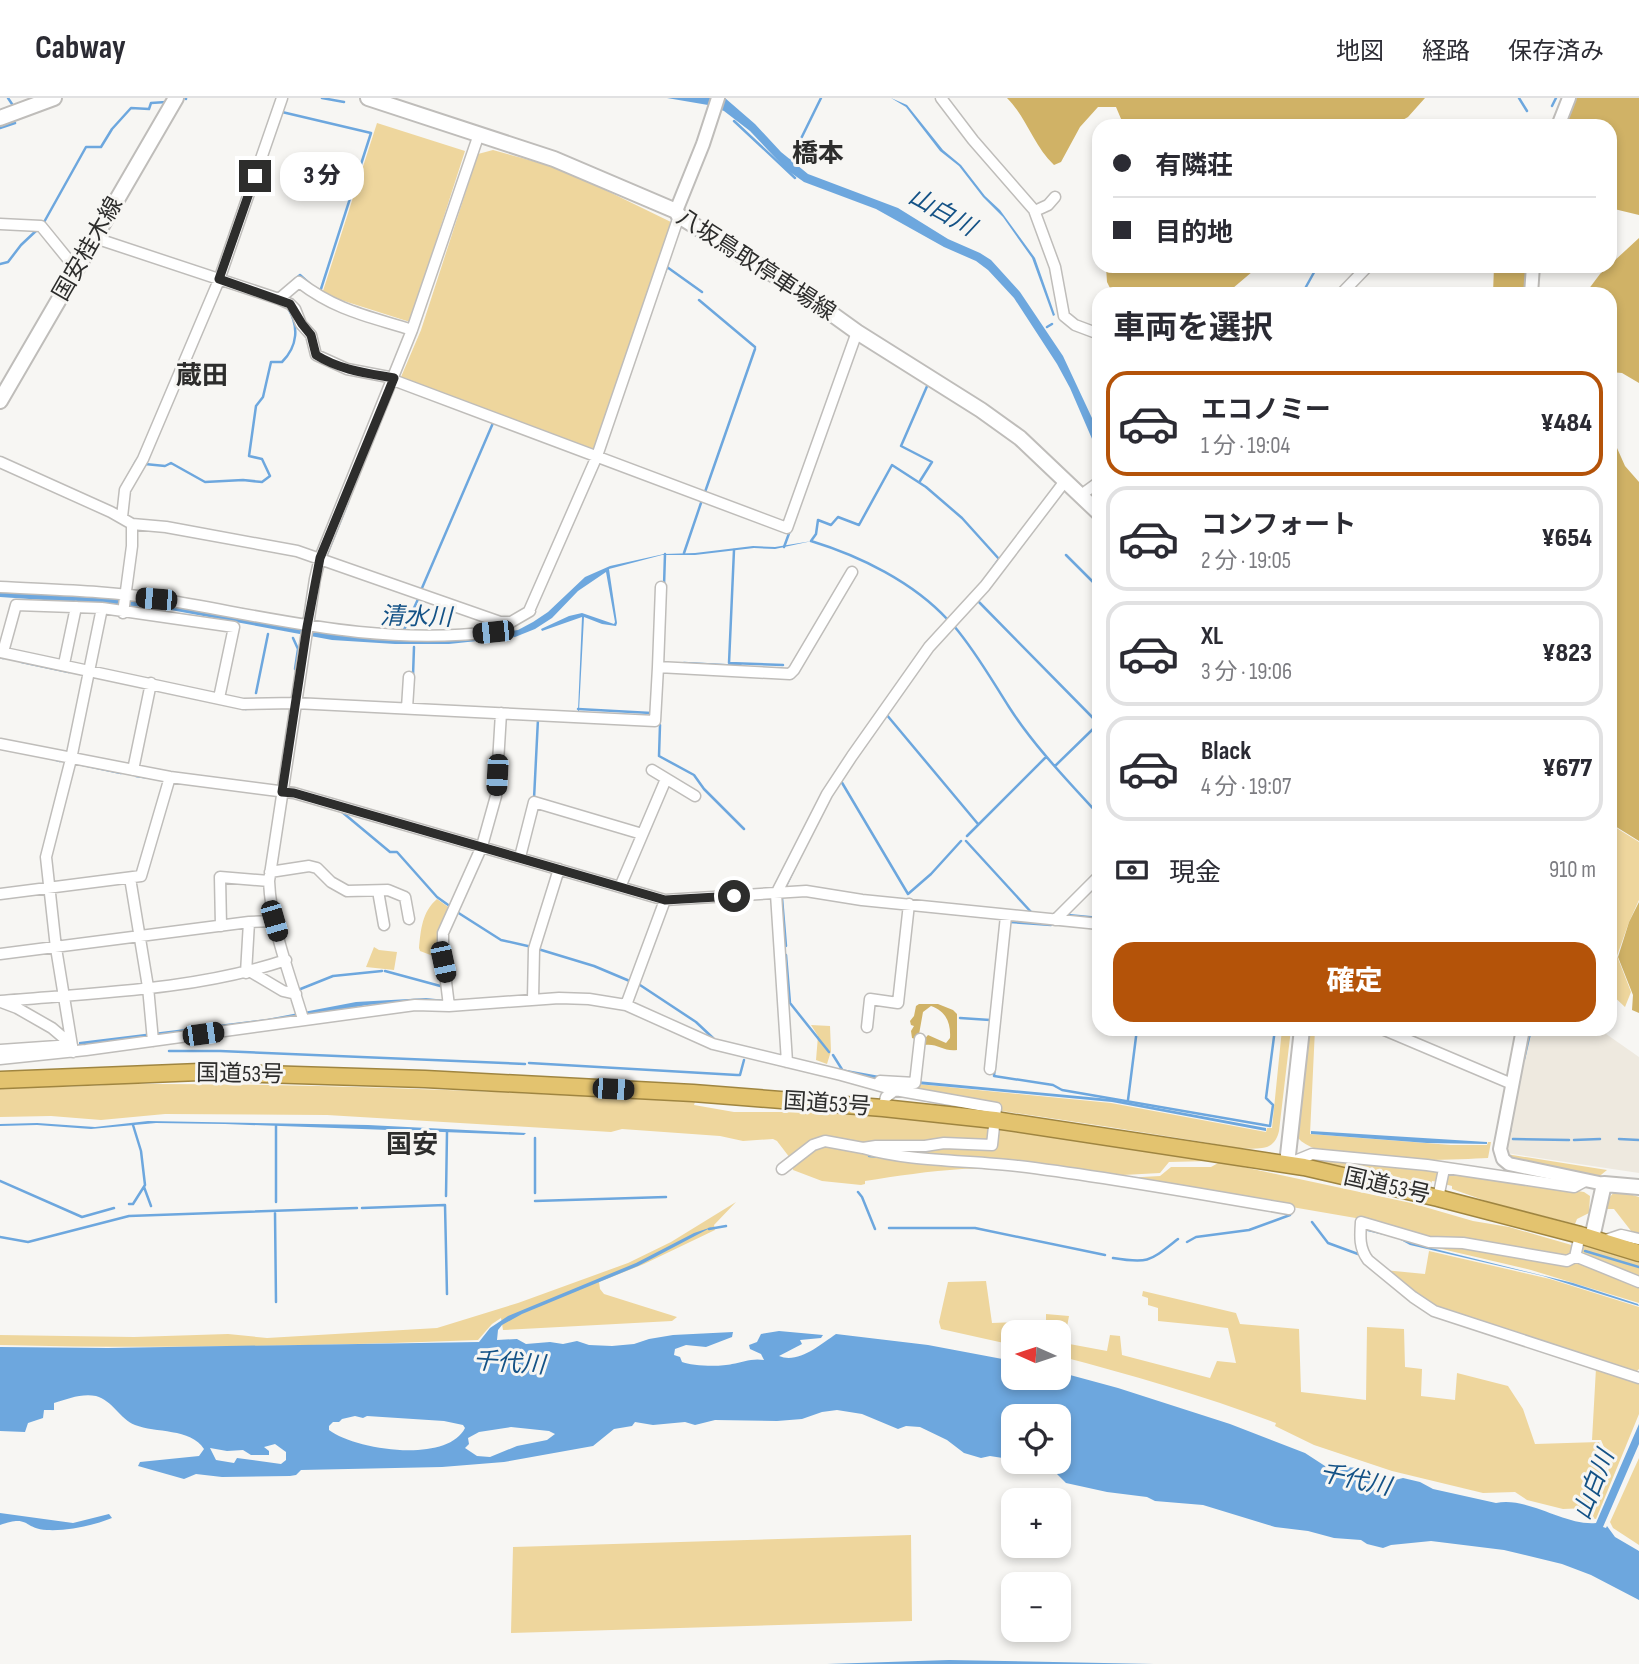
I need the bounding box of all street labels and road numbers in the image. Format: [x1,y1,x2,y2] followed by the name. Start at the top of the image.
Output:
[47,192,129,306] street label: 国安桂木線
[671,203,841,327] street label: 八坂鳥取停車場線
[196,1059,284,1089] street label: 国道53号
[782,1087,872,1121] street label: 国道53号
[1341,1162,1433,1210] street label: 国道53号

